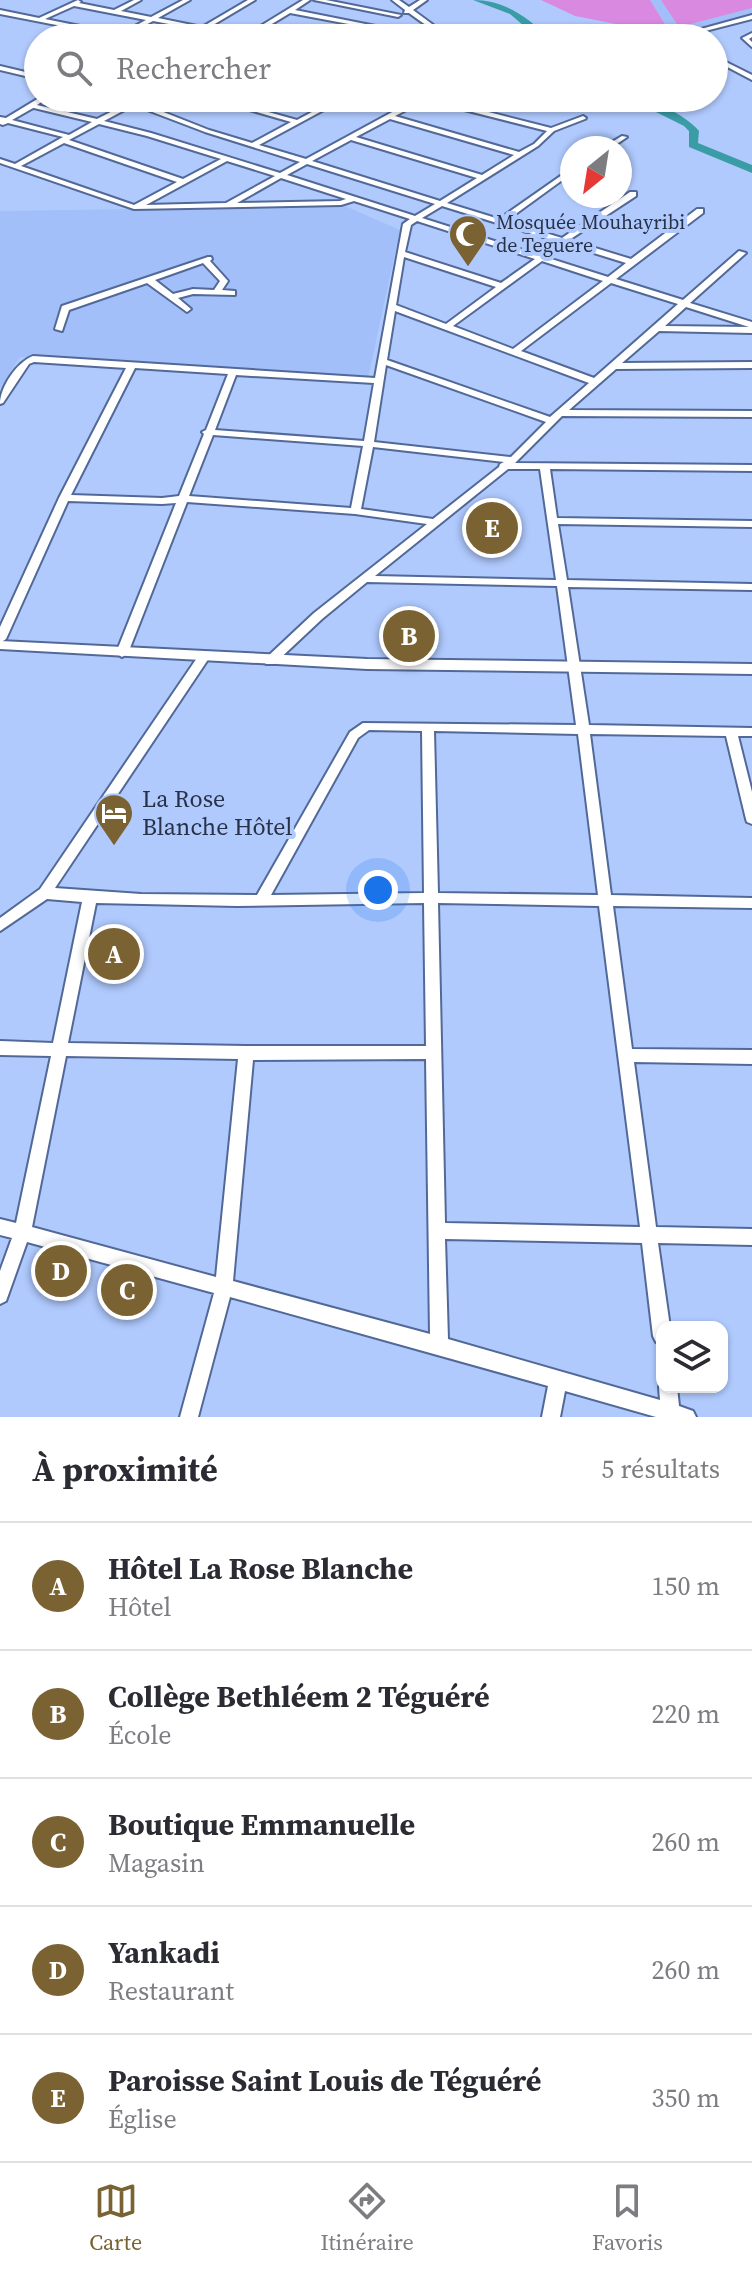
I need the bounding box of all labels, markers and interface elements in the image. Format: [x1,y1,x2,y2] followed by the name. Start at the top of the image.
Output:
[24,24,728,112] search box
[52,46,96,90] icon: search
[116,48,271,89] text: Rechercher
[560,136,632,208] north arrow
[496,208,685,259] place label: Mosquée Mouhayribi de Teguere
[447,213,489,268] mosque icon: Mosquée Mouhayribi de Teguere
[466,498,518,558] pin: E
[383,606,435,666] pin: B
[142,782,292,843] place label: La Rose Blanche Hôtel
[93,792,135,847] hotel icon: La Rose Blanche Hôtel
[358,870,398,910] your location
[88,924,140,984] pin: A
[35,1241,87,1301] pin: D
[101,1260,153,1320] pin: C
[656,1321,728,1393] map controls
[656,1321,728,1393] button: layers
[32,1446,218,1492] text: À proximité
[601,1451,720,1487] text: 5 résultats
[108,1548,413,1589] text: Hôtel La Rose Blanche
[49,1568,67,1604] text: A
[652,1568,720,1604] text: 150 m
[108,1589,171,1625] text: Hôtel
[108,1676,490,1717] text: Collège Bethléem 2 Téguéré
[50,1696,66,1732] text: B
[652,1696,720,1732] text: 220 m
[108,1717,171,1753] text: École
[108,1804,415,1845] text: Boutique Emmanuelle
[50,1824,66,1860] text: C
[652,1824,720,1860] text: 260 m
[108,1845,205,1881] text: Magasin
[108,1932,220,1973] text: Yankadi
[49,1952,67,1988] text: D
[652,1952,720,1988] text: 260 m
[108,1973,234,2009] text: Restaurant
[108,2060,541,2101] text: Paroisse Saint Louis de Téguéré
[50,2080,66,2116] text: E
[652,2080,720,2116] text: 350 m
[108,2101,177,2137] text: Église
[89,2179,142,2257] tab: Carte
[320,2179,414,2257] tab: Itinéraire
[592,2179,663,2257] tab: Favoris

